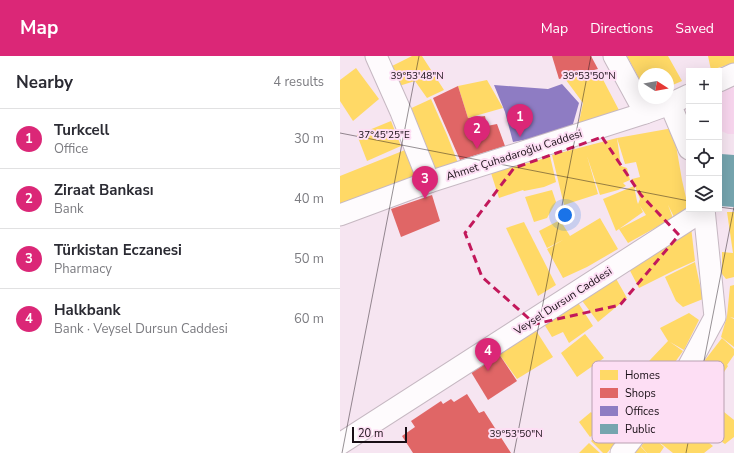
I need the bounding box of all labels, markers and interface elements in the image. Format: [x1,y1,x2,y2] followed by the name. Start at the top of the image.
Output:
[20,15,58,41] text: Map
[541,19,568,38] text: Map
[590,19,653,38] text: Directions
[675,19,714,38] text: Saved
[638,68,674,104] north arrow
[686,68,722,212] map controls
[686,68,722,104] button: +
[390,69,444,83] text: 39°53'48"N
[562,69,616,83] text: 39°53'50"N
[16,71,73,94] text: Nearby
[273,73,324,91] text: 4 results
[507,104,533,137] pin: 1
[686,104,722,140] button: −
[464,116,490,149] pin: 2
[54,120,109,140] text: Turkcell
[444,126,584,184] street label: Ahmet Çuhadaroğlu Caddesi
[358,128,410,142] text: 37°45'25"E
[25,130,33,148] text: 1
[294,130,324,148] text: 30 m
[54,140,88,158] text: Office
[686,140,722,176] button: locate
[412,166,438,199] pin: 3
[686,176,722,212] button: layers
[54,180,154,200] text: Ziraat Bankası
[25,190,33,208] text: 2
[294,190,324,208] text: 40 m
[54,200,84,218] text: Bank
[555,205,575,225] your location
[54,240,182,260] text: Türkistan Eczanesi
[25,250,33,268] text: 3
[294,250,324,268] text: 50 m
[54,260,112,278] text: Pharmacy
[510,264,615,339] street label: Veysel Dursun Caddesi
[54,300,121,320] text: Halkbank
[25,310,33,328] text: 4
[294,310,324,328] text: 60 m
[54,320,228,338] text: Bank · Veysel Dursun Caddesi
[475,338,501,371] pin: 4
[592,361,724,443] legend
[625,368,660,383] text: Homes
[625,386,656,401] text: Shops
[625,404,659,419] text: Offices
[625,422,655,437] text: Public
[352,425,407,444] scale bar
[358,426,383,441] text: 20 m
[489,427,543,441] text: 39°53'50"N

